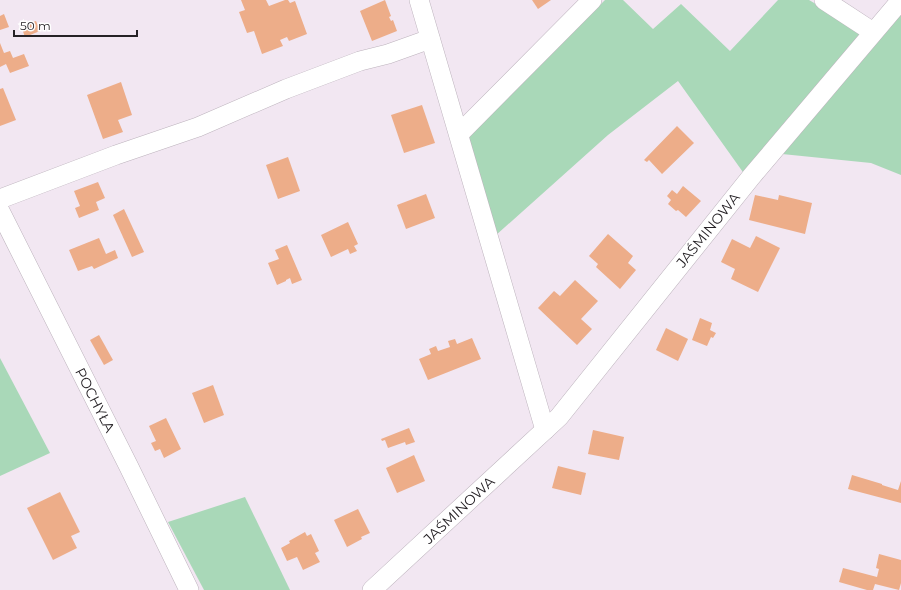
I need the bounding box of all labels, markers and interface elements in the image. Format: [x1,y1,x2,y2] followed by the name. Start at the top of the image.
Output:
[14,12,137,38] scale bar
[20,18,51,33] text: 50 m
[672,188,744,272] street label: JAŚMINOWA
[71,365,119,436] street label: POCHYŁA
[419,472,499,548] street label: JAŚMINOWA

